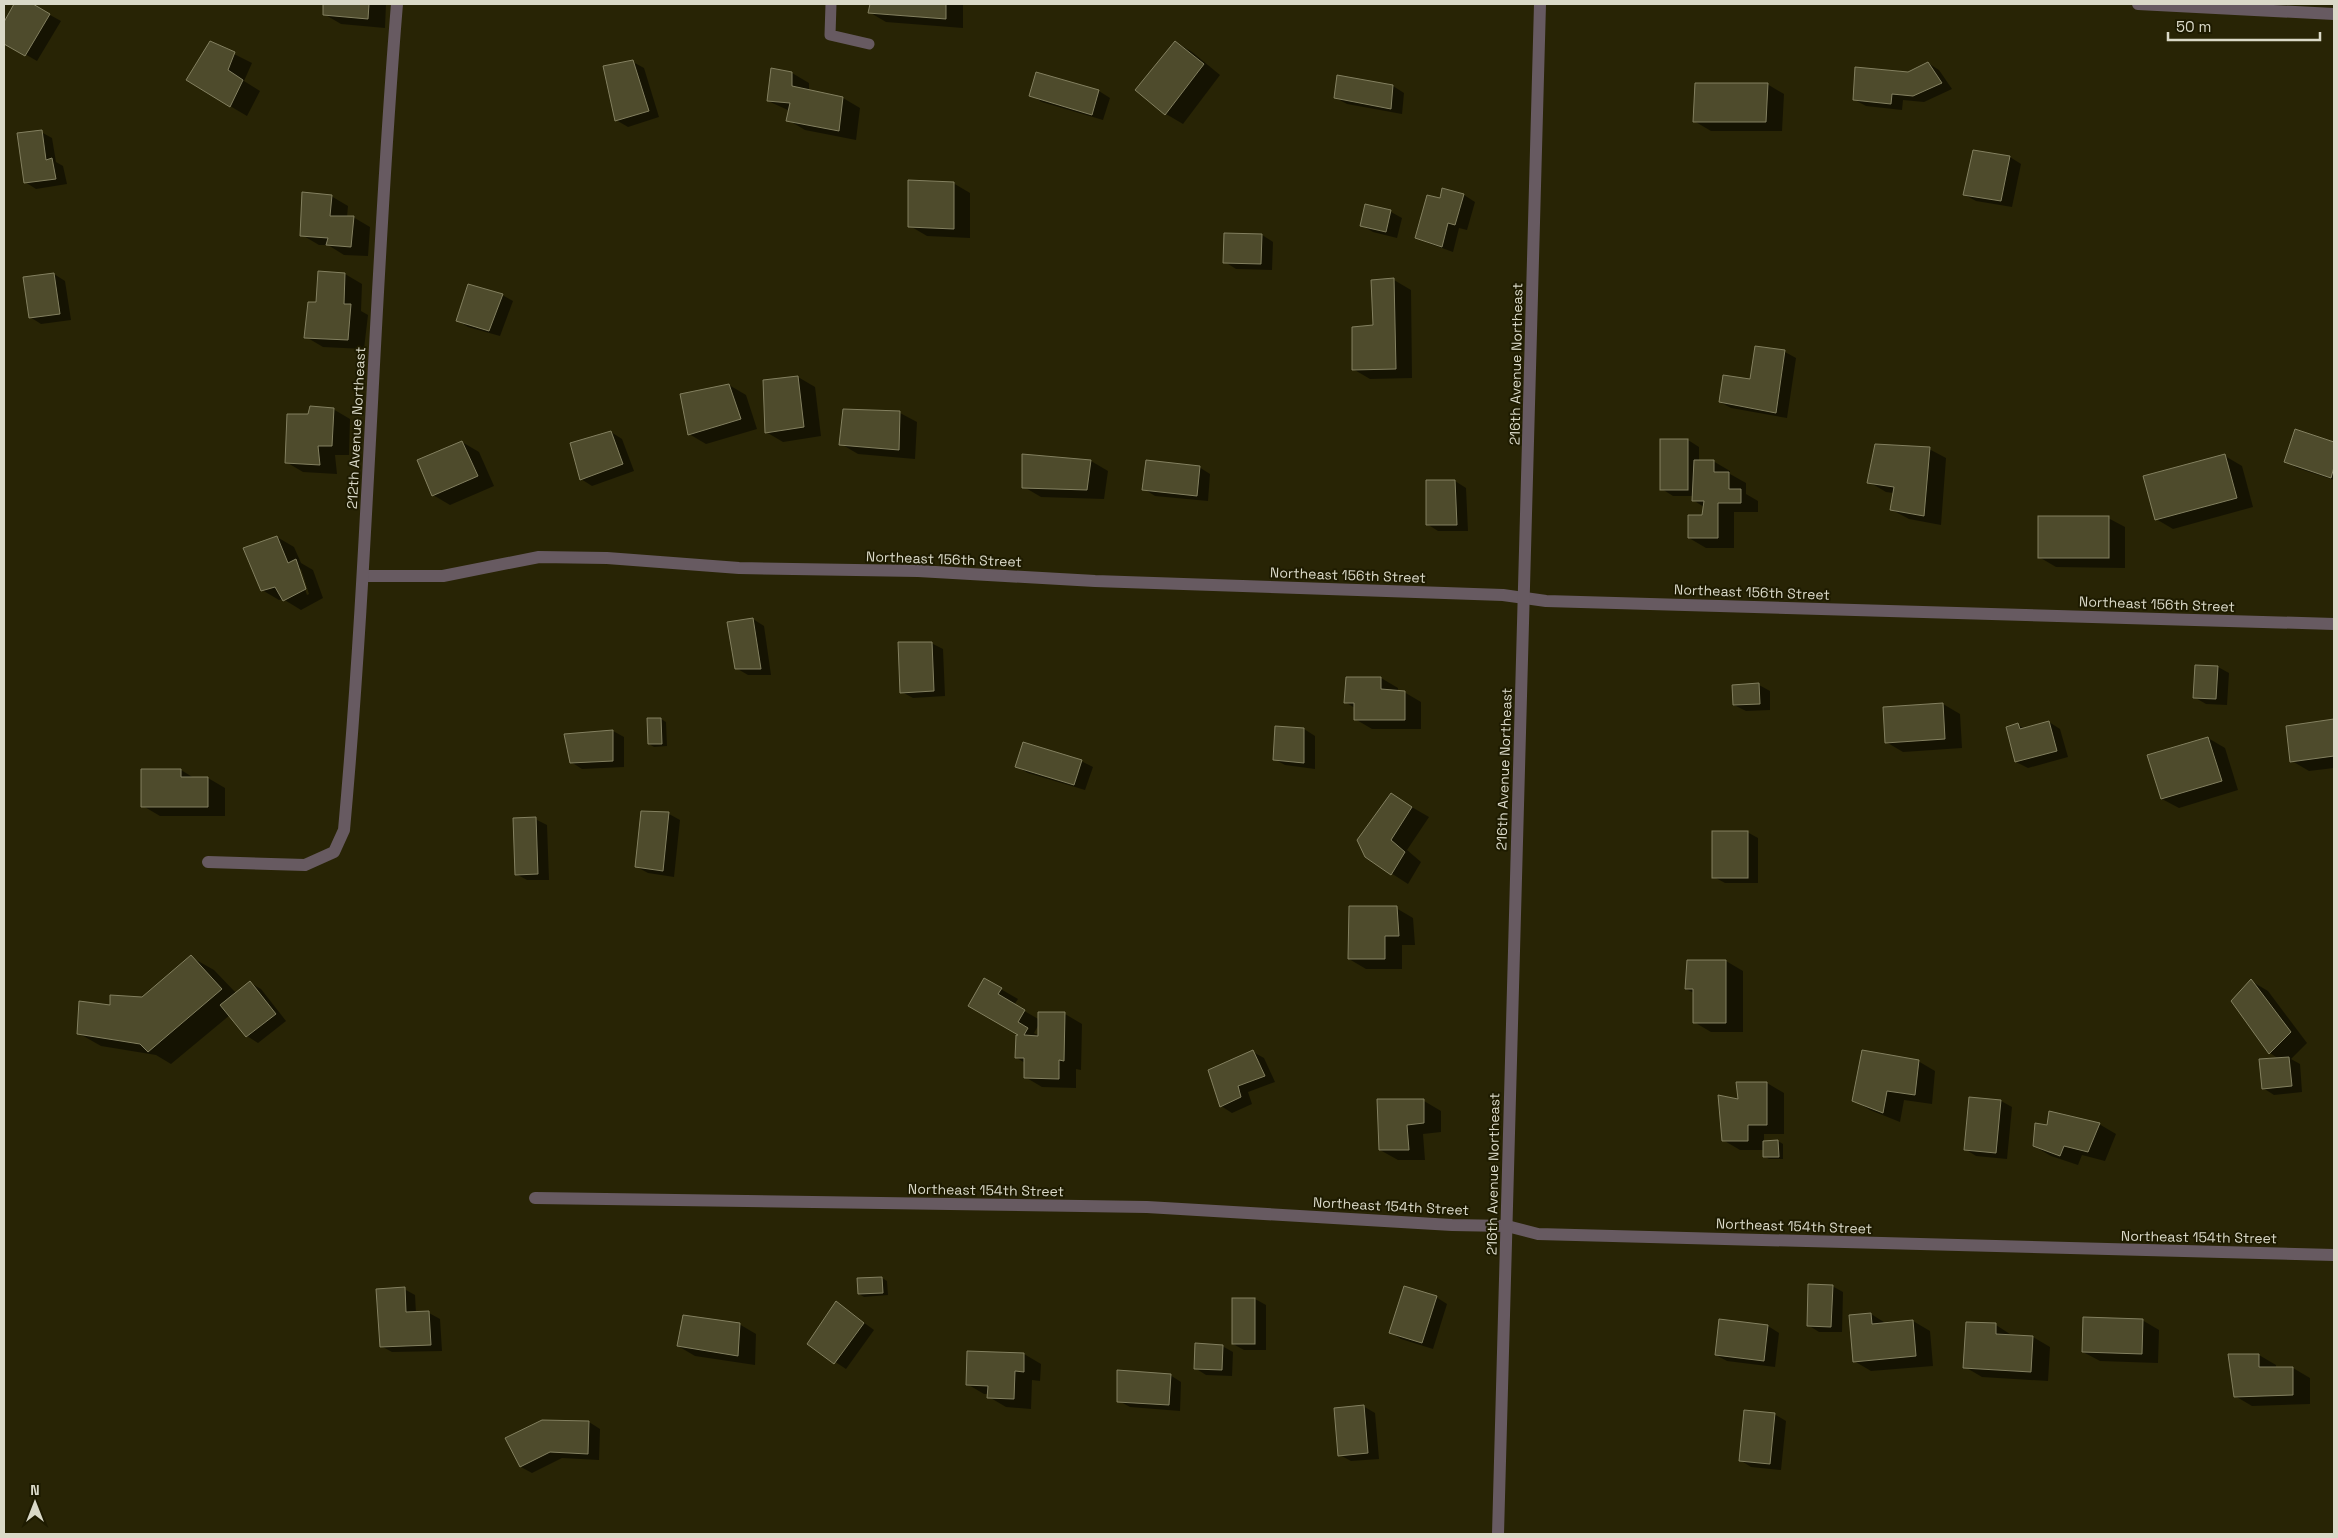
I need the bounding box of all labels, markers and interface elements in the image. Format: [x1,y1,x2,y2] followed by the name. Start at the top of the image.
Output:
[2168,10,2320,42] scale bar
[2176,17,2211,36] text: 50 m
[1506,283,1526,445] street label: 216th Avenue Northeast
[343,346,369,510] street label: 212th Avenue Northeast
[866,547,1022,571] street label: Northeast 156th Street
[1270,563,1426,587] street label: Northeast 156th Street
[1674,580,1830,604] street label: Northeast 156th Street
[2079,592,2235,616] street label: Northeast 156th Street
[1492,687,1516,851] street label: 216th Avenue Northeast
[1483,1093,1503,1255] street label: 216th Avenue Northeast
[908,1180,1064,1200] street label: Northeast 154th Street
[1313,1193,1469,1219] street label: Northeast 154th Street
[1716,1214,1872,1238] street label: Northeast 154th Street
[2121,1227,2277,1247] street label: Northeast 154th Street
[10,1478,60,1528] north arrow
[30,1481,40,1499] text: N

